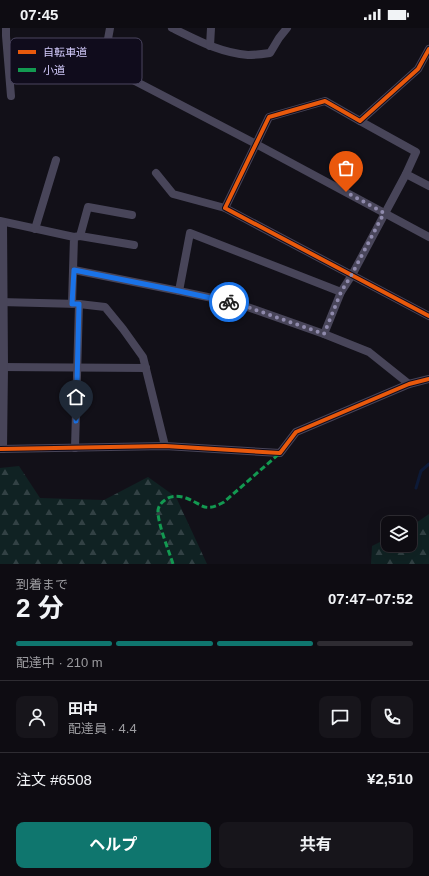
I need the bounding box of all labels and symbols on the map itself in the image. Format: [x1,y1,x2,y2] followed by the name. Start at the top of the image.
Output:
[10,38,142,84] legend
[43,46,87,58] text: 自転車道
[43,64,65,76] text: 小道
[329,151,363,192] pin
[209,282,249,322] courier
[59,380,93,421] pin

